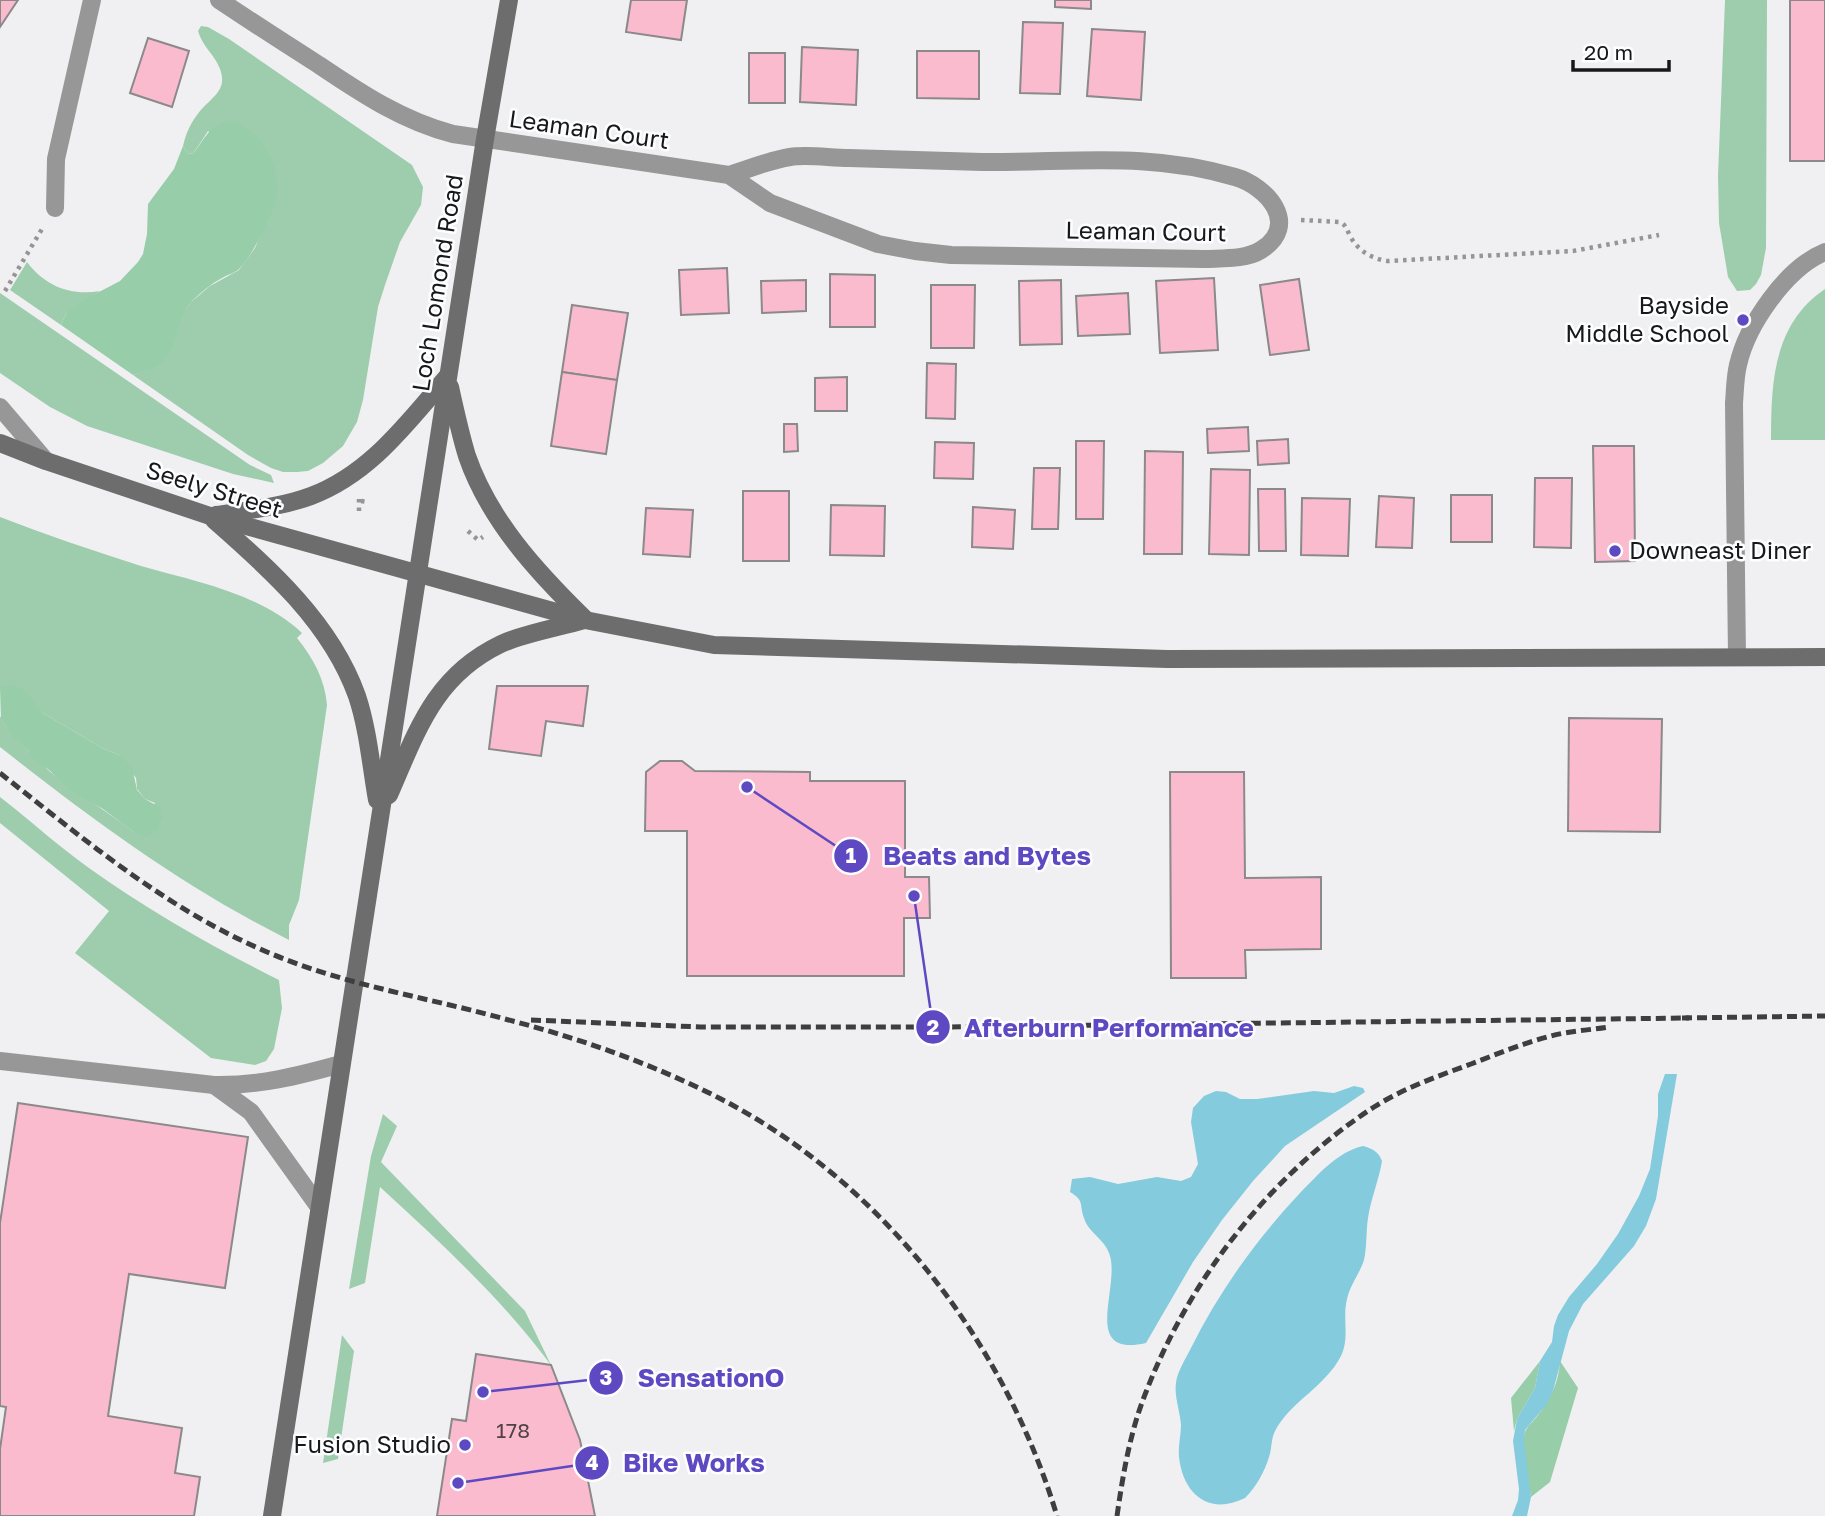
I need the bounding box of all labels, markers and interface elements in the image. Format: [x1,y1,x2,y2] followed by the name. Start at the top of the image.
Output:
[1573,28,1669,72] scale bar
[1584,39,1633,65] text: 20 m
[507,103,671,154] street label: Leaman Court
[405,172,468,393] street label: Loch Lomond Road
[1065,215,1227,246] street label: Leaman Court
[1565,290,1729,347] place label: Bayside Middle School
[1735,312,1751,328] marker: Bayside Middle School
[143,454,286,523] street label: Seely Street
[1629,535,1811,564] place label: Downeast Diner
[1607,543,1623,559] marker: Downeast Diner
[834,832,1105,879] callout: Beats and Bytes
[883,840,1091,871] text: Beats and Bytes
[846,842,857,868] text: 1
[915,1004,1268,1051] callout: Afterburn Performance
[964,1012,1254,1043] text: Afterburn Performance
[927,1014,940,1040] text: 2
[588,1354,798,1401] callout: SensationO
[637,1362,785,1393] text: SensationO
[600,1364,612,1390] text: 3
[496,1417,530,1443] house number: 178
[293,1429,451,1458] place label: Fusion Studio
[457,1437,473,1453] marker: Fusion Studio
[574,1440,779,1487] callout: Bike Works
[623,1447,765,1478] text: Bike Works
[585,1449,599,1475] text: 4

